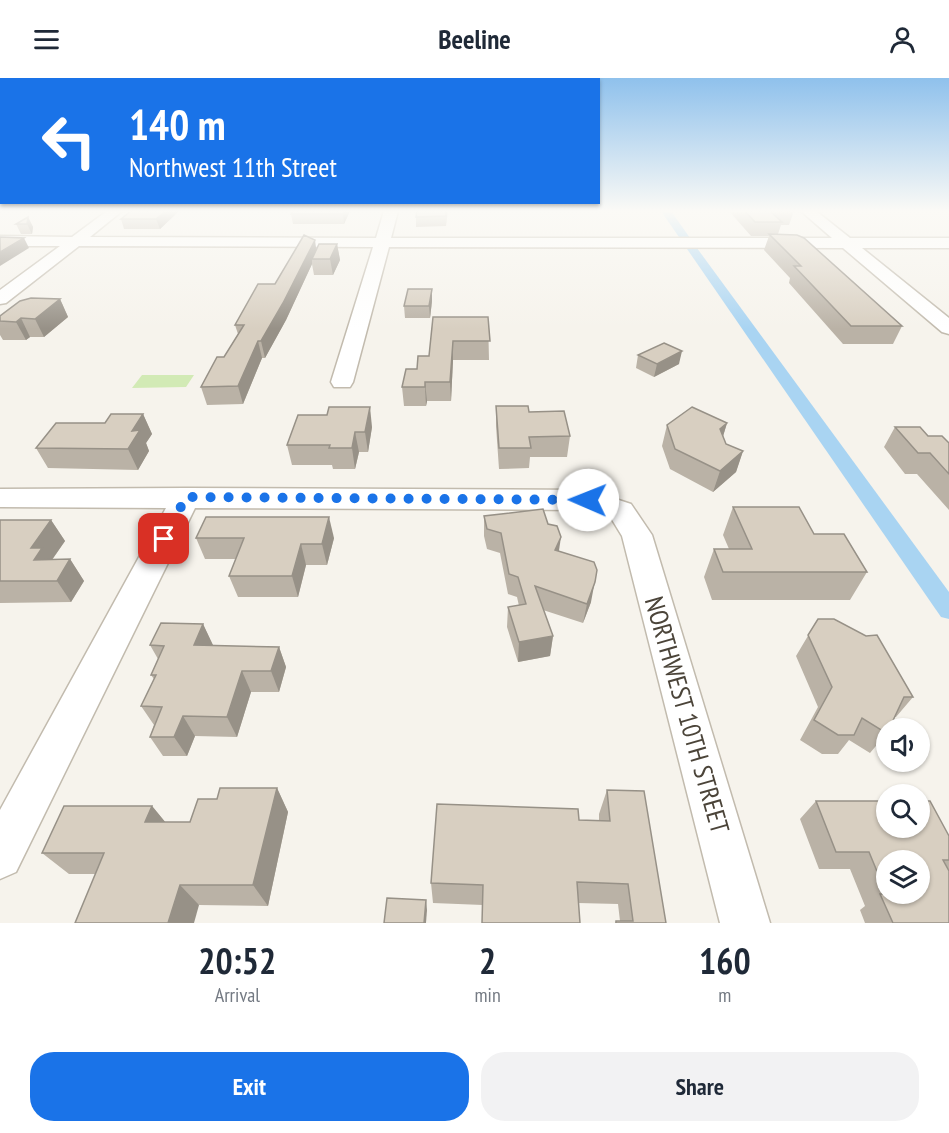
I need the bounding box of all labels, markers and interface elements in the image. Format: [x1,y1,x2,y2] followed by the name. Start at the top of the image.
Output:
[438,22,511,56] text: Beeline
[30,23,63,56] icon: menu
[886,23,919,56] icon: person
[129,97,226,152] text: 140 m
[30,102,108,180] icon: left
[129,150,337,184] text: Northwest 11th Street
[556,468,620,532] position arrow
[138,513,189,564] pin
[147,522,180,555] icon: arrive
[638,593,737,837] street label: NORTHWEST 10TH STREET
[876,718,930,904] map controls
[876,718,930,772] button: sound
[876,784,930,838] button: search
[876,850,930,904] button: layers
[198,937,276,984] text: 20:52
[479,937,496,984] text: 2
[699,937,751,984] text: 160
[215,982,260,1008] text: Arrival
[475,982,501,1008] text: min
[718,982,731,1008] text: m
[30,1052,469,1121] button: Exit
[481,1052,919,1121] button: Share

